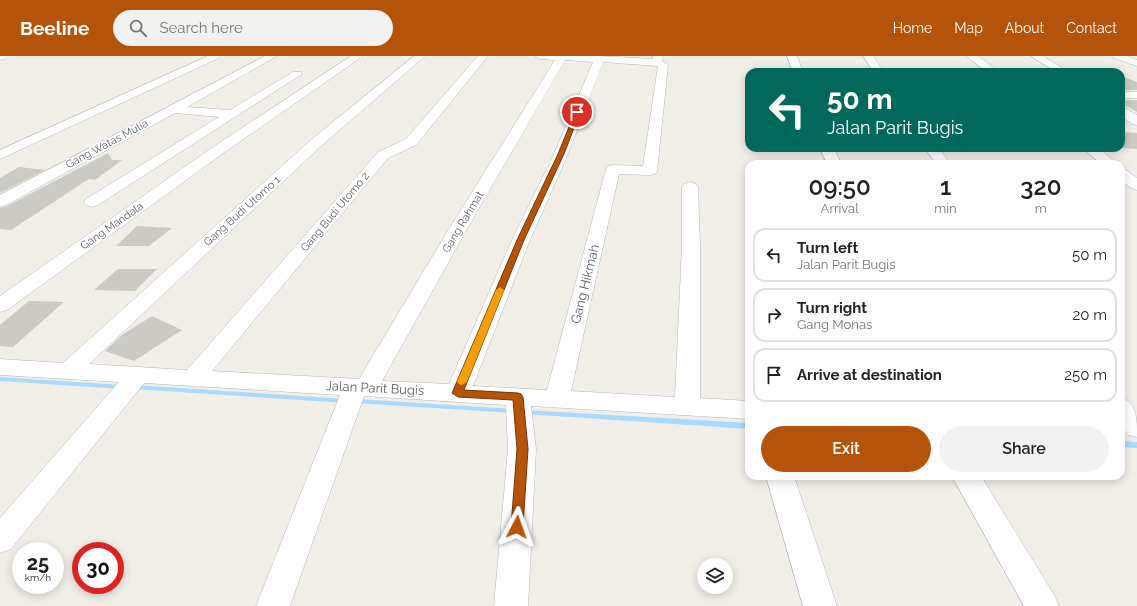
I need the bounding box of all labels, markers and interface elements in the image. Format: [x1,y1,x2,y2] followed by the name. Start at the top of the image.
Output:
[113,10,393,46] search box
[20,17,89,39] text: Beeline
[127,17,149,39] icon: search
[159,19,243,37] text: Search here
[893,20,932,36] text: Home
[954,20,983,36] text: Map
[1005,20,1044,36] text: About
[1066,20,1117,36] text: Contact
[827,83,893,116] text: 50 m
[761,84,813,136] icon: left
[560,95,594,129] pin
[566,101,588,123] icon: arrive
[63,117,151,171] street label: Gang Watas Mulia
[827,117,963,138] text: Jalan Parit Bugis
[298,170,372,254] street label: Gang Budi Utomo 2
[809,172,871,201] text: 09:50
[940,172,951,201] text: 1
[1020,172,1061,201] text: 320
[201,173,283,249] street label: Gang Budi Utomo 1
[440,189,487,255] street label: Gang Rahmat
[78,200,146,252] street label: Gang Mandala
[821,201,859,216] text: Arrival
[934,201,957,216] text: min
[1035,201,1047,216] text: m
[797,239,858,257] text: Turn left
[568,243,602,325] street label: Gang Hikmah
[763,244,785,266] icon: left
[1072,246,1107,264] text: 50 m
[797,257,895,272] text: Jalan Parit Bugis
[797,299,867,317] text: Turn right
[763,304,785,326] icon: right
[1072,306,1107,324] text: 20 m
[797,317,872,332] text: Gang Monas
[763,364,785,386] icon: arrive
[797,366,942,384] text: Arrive at destination
[1064,366,1107,384] text: 250 m
[325,378,425,398] street label: Jalan Parit Bugis
[761,426,931,472] button: Exit
[939,426,1109,472] button: Share
[496,506,538,548] position arrow
[72,542,124,594] speed limit sign: 30
[27,551,49,575] text: 25
[697,558,733,594] map controls
[697,558,733,594] button: layers
[25,572,51,583] text: km/h

